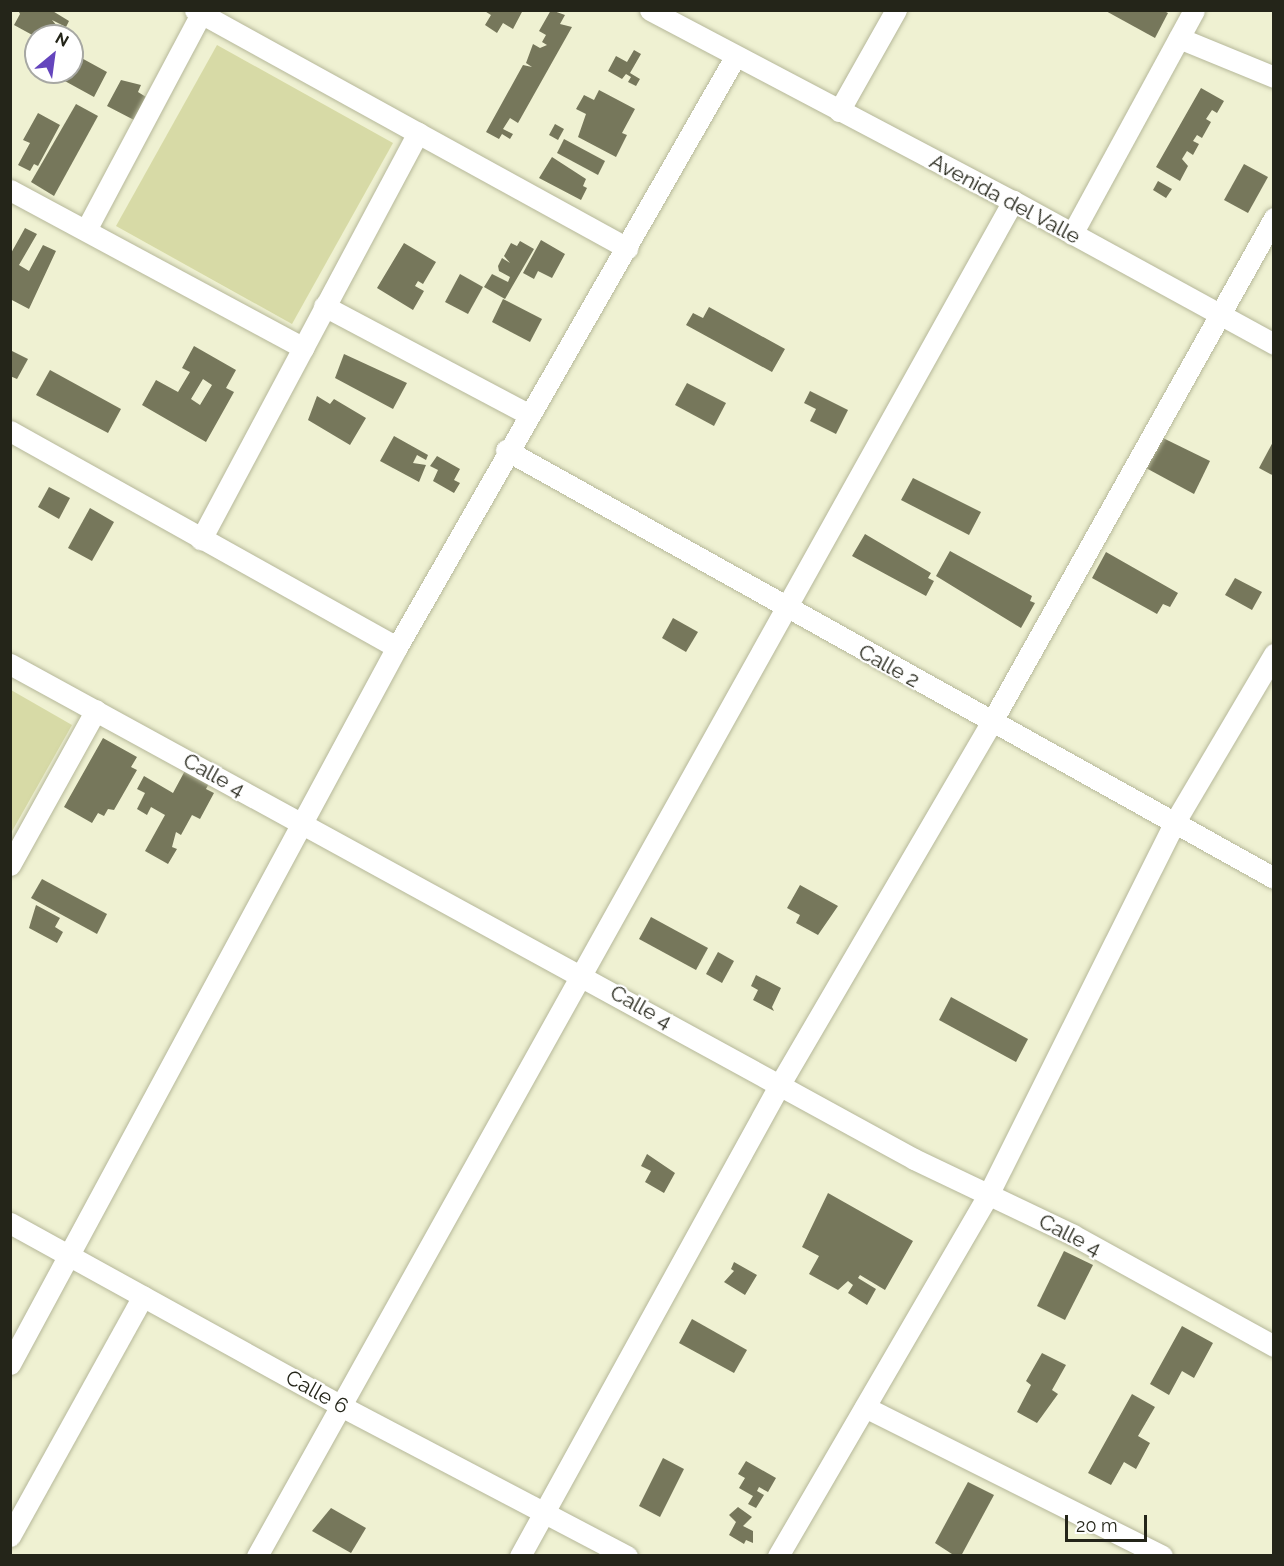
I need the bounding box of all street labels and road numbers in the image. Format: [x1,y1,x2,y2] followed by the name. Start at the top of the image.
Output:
[925,148,1085,250] street label: Avenida del Valle
[854,639,924,693] street label: Calle 2
[179,748,249,802] street label: Calle 4
[606,980,676,1034] street label: Calle 4
[1035,1209,1105,1261] street label: Calle 4
[281,1365,353,1419] street label: Calle 6

